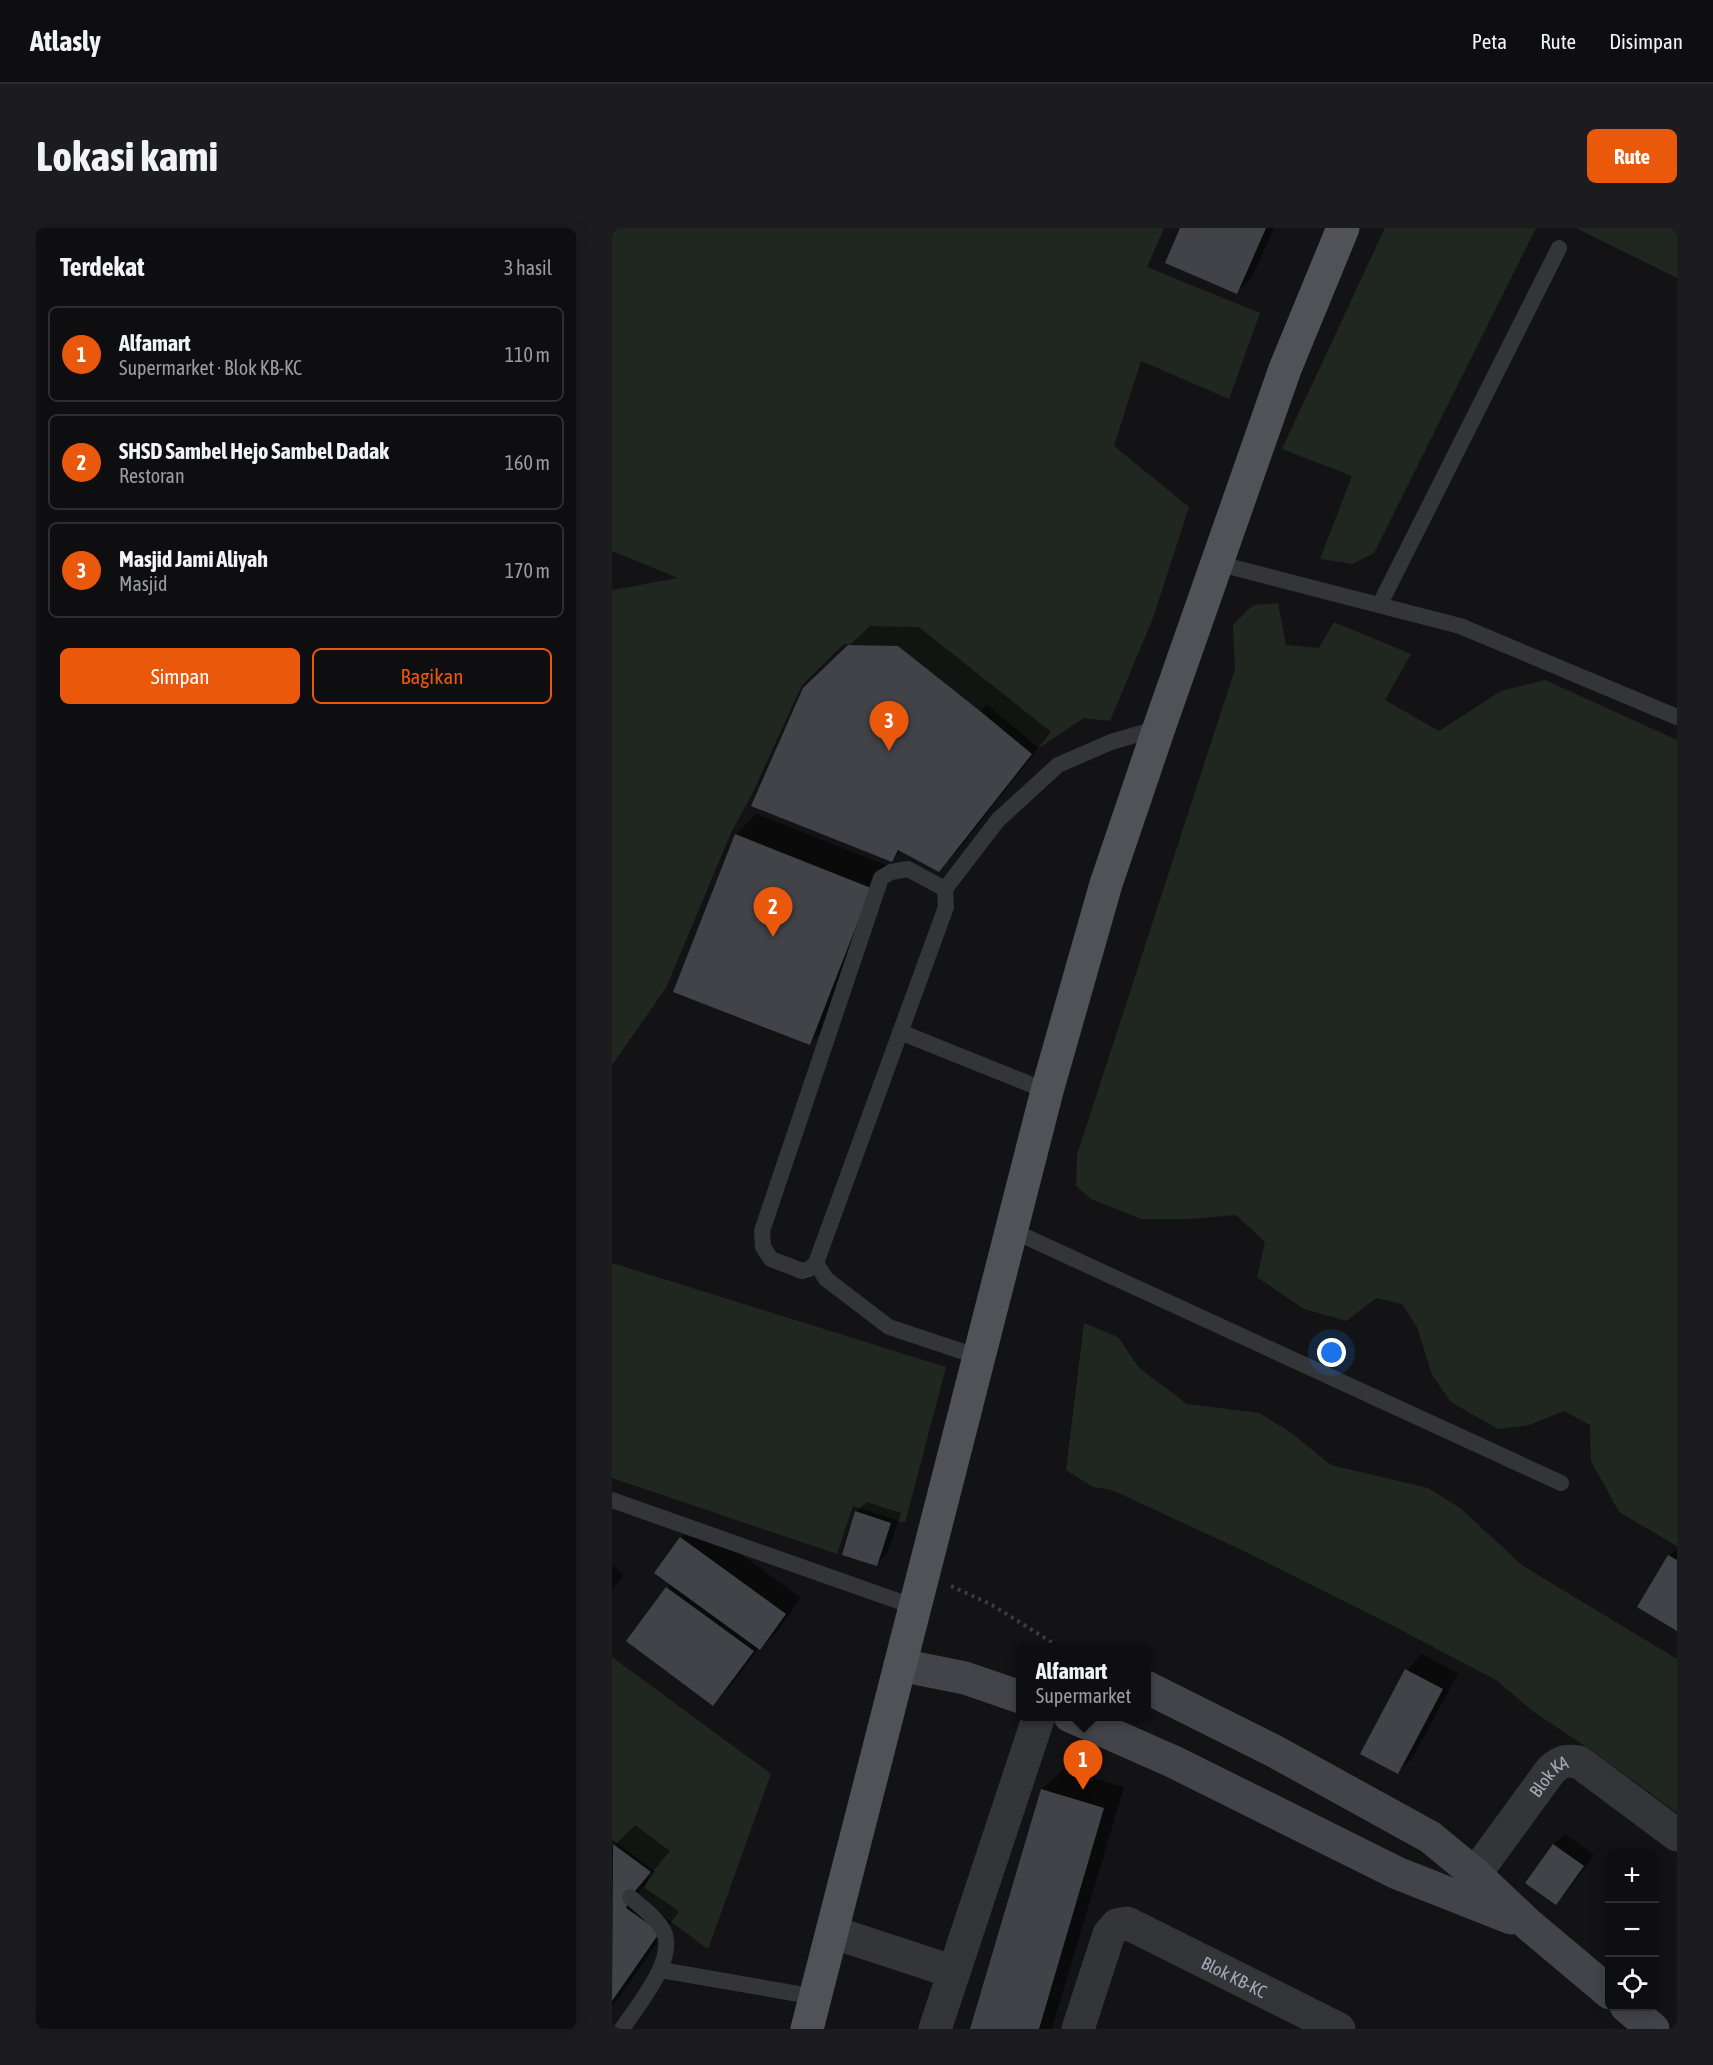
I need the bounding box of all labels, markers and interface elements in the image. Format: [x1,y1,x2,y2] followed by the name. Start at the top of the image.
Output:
[30,25,101,57] text: Atlasly
[1472,29,1507,53] text: Peta
[1540,29,1576,53] text: Rute
[1609,29,1683,53] text: Disimpan
[1587,129,1677,183] button: Rute
[36,132,218,180] text: Lokasi kami
[60,252,144,282] text: Terdekat
[504,256,552,279] text: 3 hasil
[119,330,191,356] text: Alfamart
[77,343,86,366] text: 1
[505,343,550,366] text: 110 m
[119,356,302,379] text: Supermarket · Blok KB-KC
[119,438,389,464] text: SHSD Sambel Hejo Sambel Dadak
[77,451,86,474] text: 2
[505,451,550,474] text: 160 m
[119,464,185,487] text: Restoran
[119,546,268,572] text: Masjid Jami Aliyah
[77,559,86,582] text: 3
[505,559,550,582] text: 170 m
[119,572,167,595] text: Masjid
[60,648,300,704] button: Simpan
[312,648,552,704] button: Bagikan
[870,702,908,751] pin: 3
[754,888,792,937] pin: 2
[1317,1338,1346,1367] your location
[1016,1643,1151,1721] popup
[1036,1658,1107,1684] text: Alfamart
[1036,1684,1131,1707] text: Supermarket
[1064,1740,1102,1790] pin: 1
[1524,1751,1571,1801] street label: Blok KA
[1605,1849,1659,2011] map controls
[1605,1849,1659,1903] button: +
[1605,1903,1659,1957] button: −
[1198,1951,1270,2002] street label: Blok KB-KC
[1605,1957,1659,2011] button: locate

